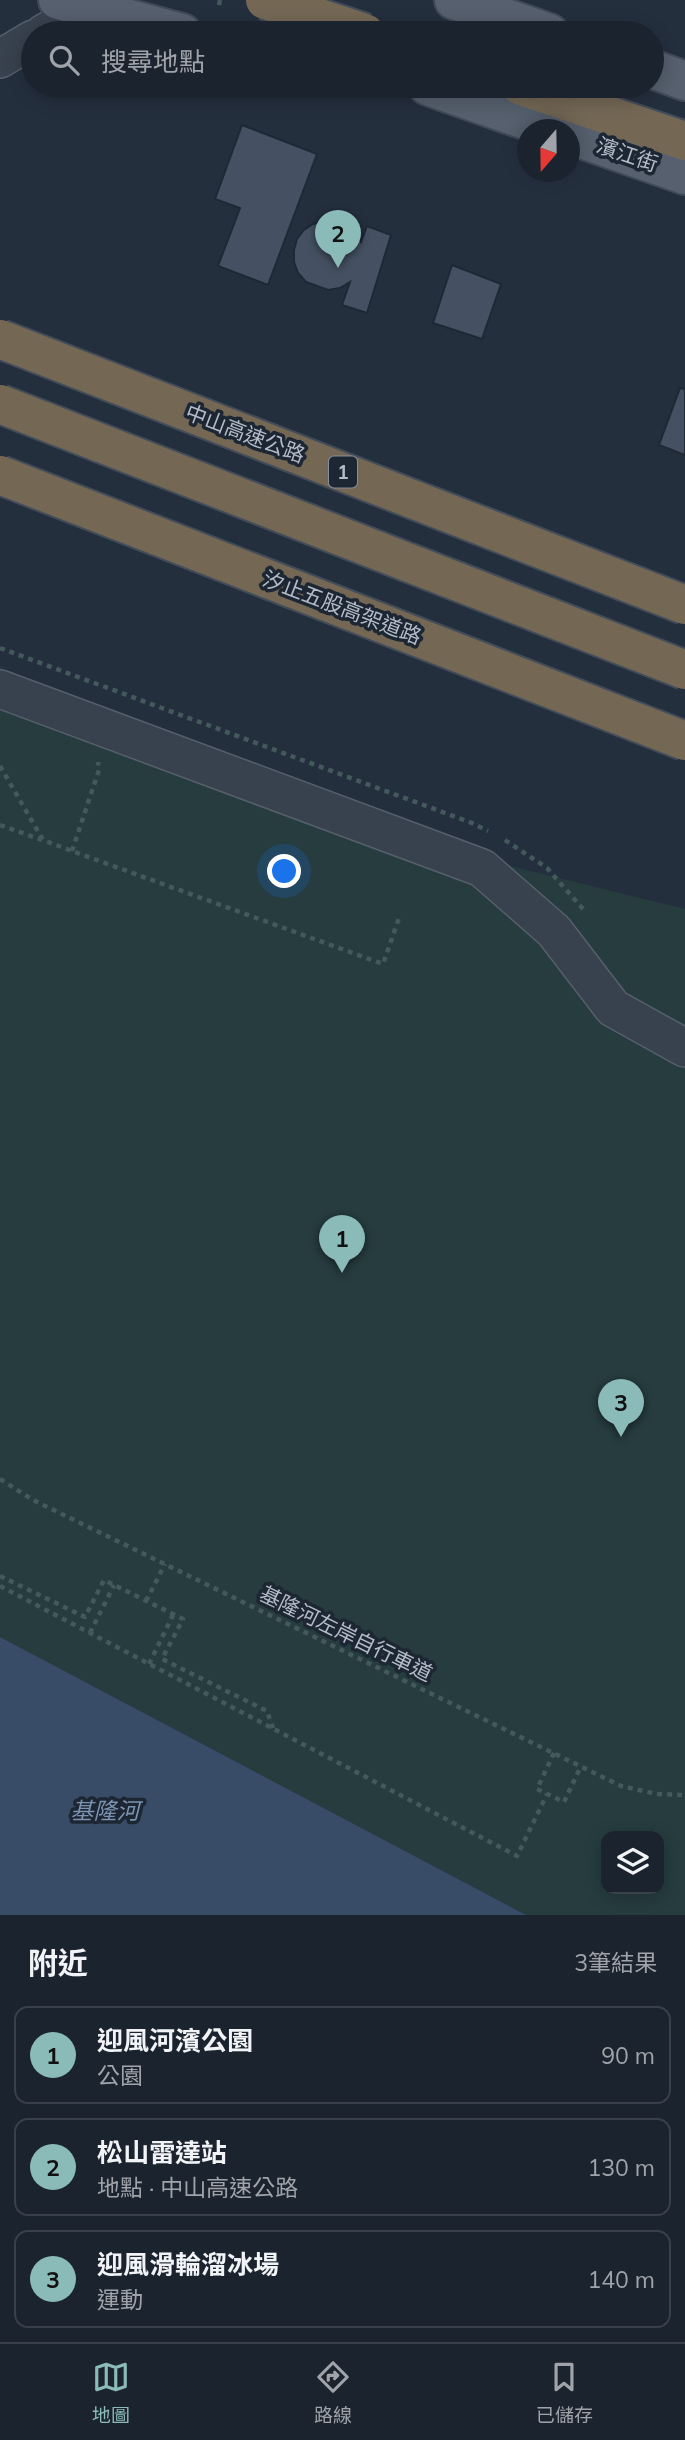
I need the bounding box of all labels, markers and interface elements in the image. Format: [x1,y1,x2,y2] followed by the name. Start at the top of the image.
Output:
[21,21,664,98] search box
[45,41,83,79] icon: search
[101,45,205,78] text: 搜尋地點
[517,119,580,182] north arrow
[593,132,661,177] street label: 濱江街
[315,210,361,268] pin: 2
[182,398,309,468] street label: 中山高速公路
[329,457,357,488] road number: 1
[259,565,425,649] street label: 汐止五股高架道路
[267,854,301,888] your location
[319,1215,365,1273] pin: 1
[598,1379,644,1437] pin: 3
[256,1580,437,1686] street label: 基隆河左岸自行車道
[71,1796,144,1825] water label: 基隆河
[601,1831,664,1894] map controls
[601,1831,664,1894] button: layers
[28,1944,88,1982] text: 附近
[574,1948,657,1977] text: 3筆結果
[97,2024,253,2057] text: 迎風河濱公園
[46,2041,60,2070] text: 1
[601,2041,655,2070] text: 90 m
[97,2061,143,2090] text: 公園
[97,2136,227,2169] text: 松山雷達站
[46,2153,60,2182] text: 2
[587,2153,655,2182] text: 130 m
[97,2173,298,2202] text: 地點 · 中山高速公路
[97,2248,279,2281] text: 迎風滑輪溜冰場
[46,2265,60,2294] text: 3
[587,2265,655,2294] text: 140 m
[97,2285,143,2314] text: 運動
[92,2358,130,2427] tab: 地圖
[314,2358,352,2427] tab: 路線
[536,2358,593,2427] tab: 已儲存

